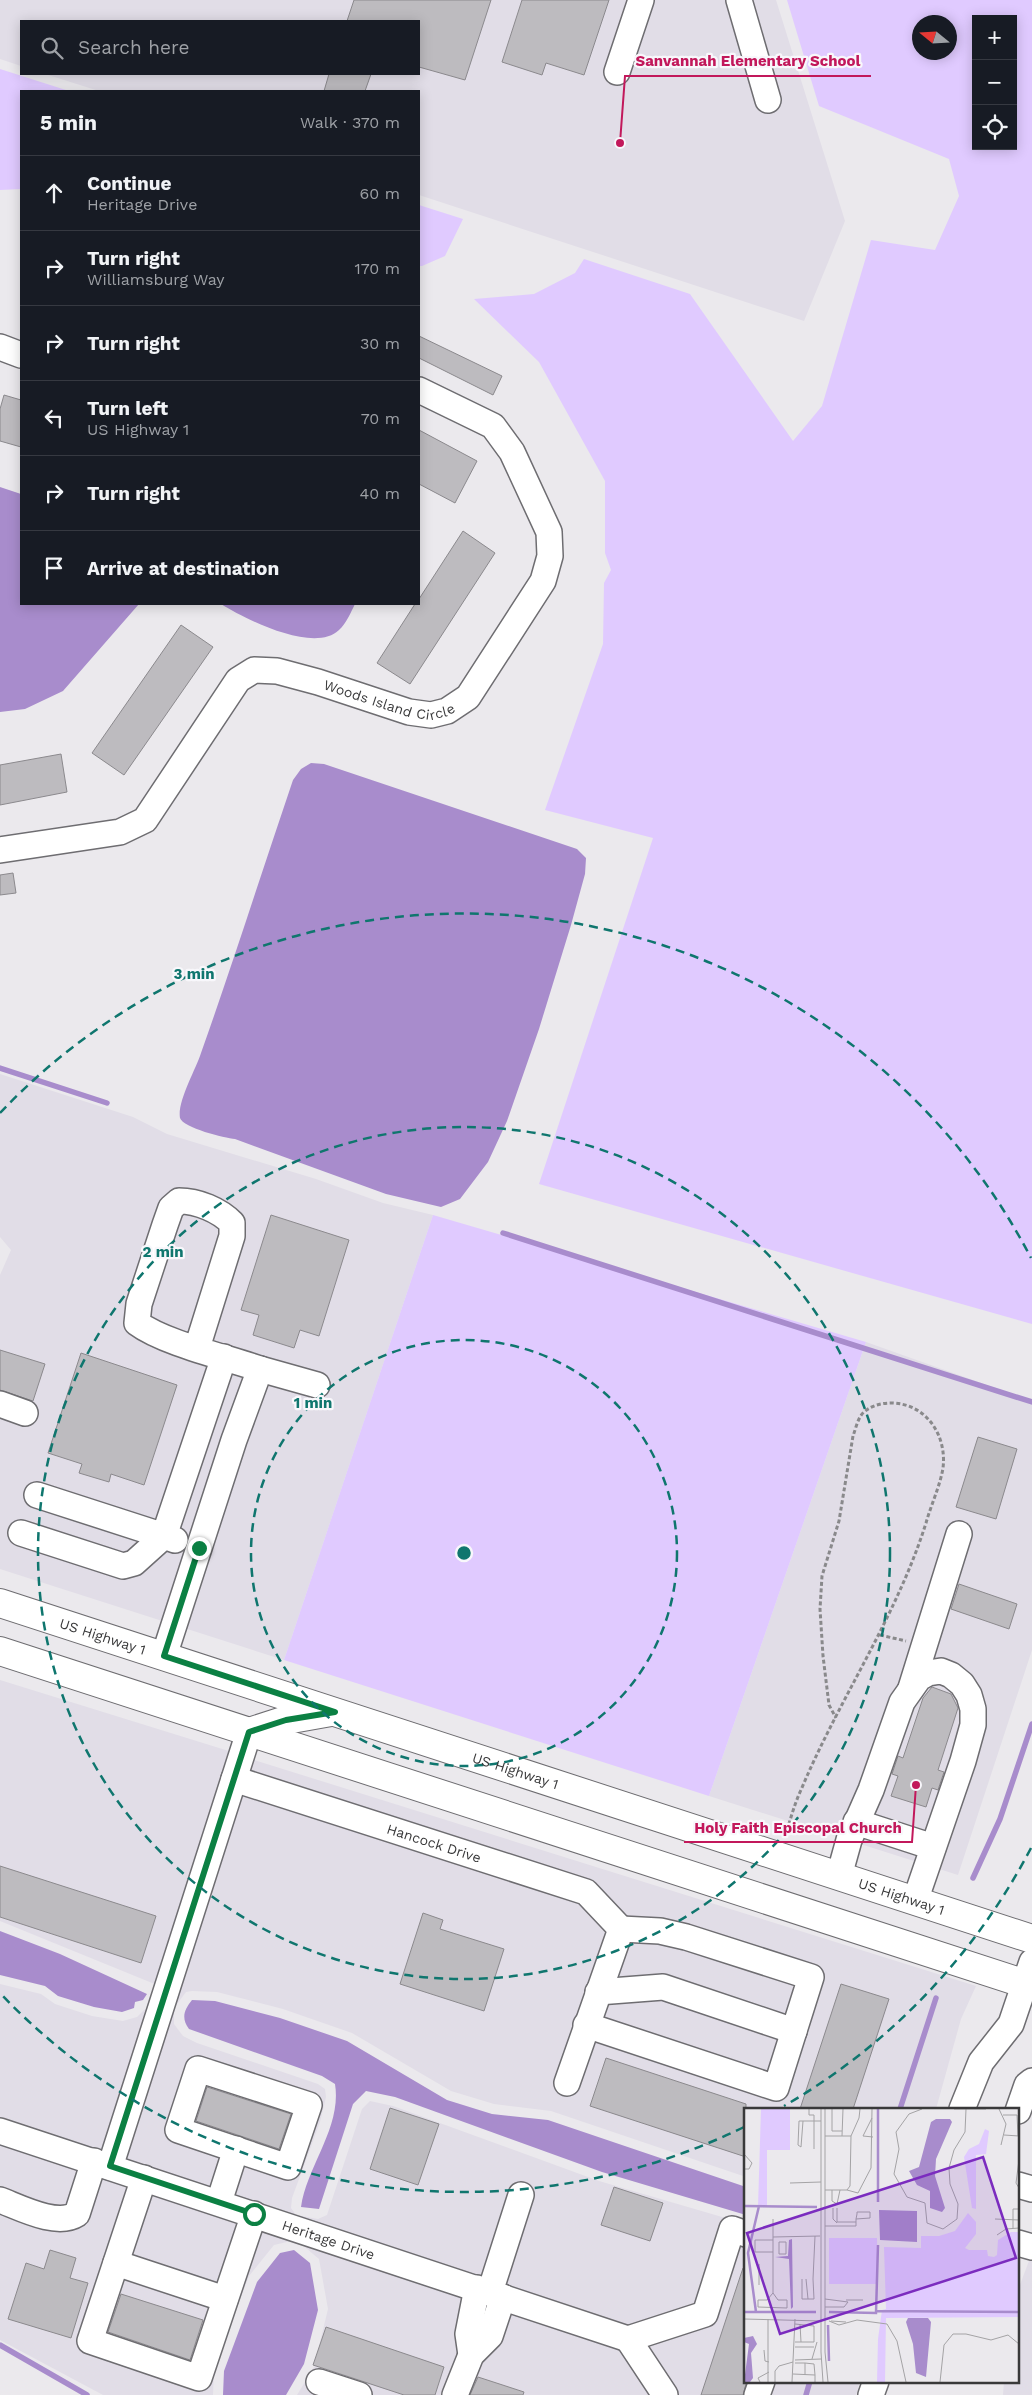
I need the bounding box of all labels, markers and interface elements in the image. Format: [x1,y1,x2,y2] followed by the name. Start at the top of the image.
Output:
[912,15,957,60] north arrow
[972,15,1017,150] map controls
[972,15,1017,60] button: +
[20,20,420,75] search box
[38,34,66,62] icon: search
[78,36,189,59] text: Search here
[625,46,871,76] callout: Sanvannah Elementary School
[636,52,861,70] text: Sanvannah Elementary School
[972,60,1017,105] button: −
[972,105,1017,150] button: locate
[40,110,97,135] text: 5 min
[300,113,400,132] text: Walk · 370 m
[87,172,171,195] text: Continue
[40,179,68,207] icon: ahead
[360,184,400,203] text: 60 m
[87,195,197,214] text: Heritage Drive
[87,247,180,270] text: Turn right
[40,254,68,282] icon: right
[354,259,400,278] text: 170 m
[87,270,225,289] text: Williamsburg Way
[40,329,68,357] icon: right
[87,332,180,355] text: Turn right
[360,334,400,353] text: 30 m
[87,397,168,420] text: Turn left
[40,404,68,432] icon: left
[361,409,400,428] text: 70 m
[87,420,189,439] text: US Highway 1
[40,479,68,507] icon: right
[87,482,180,505] text: Turn right
[360,484,400,503] text: 40 m
[40,554,68,582] icon: arrive
[87,557,279,580] text: Arrive at destination
[322,676,458,723] street label: Woods Island Circle
[174,965,214,983] text: 3 min
[142,1243,184,1261] text: 2 min
[294,1394,332,1412] text: 1 min
[188,1537,211,1560] route end
[455,1544,473,1562] centre of rings
[58,1615,148,1658] street label: US Highway 1
[470,1749,560,1792] street label: US Highway 1
[684,1812,912,1842] callout: Holy Faith Episcopal Church
[694,1819,902,1837] text: Holy Faith Episcopal Church
[385,1821,483,1866] street label: Hancock Drive
[856,1875,947,1918] street label: US Highway 1
[744,2108,1020,2382] inset map
[243,2203,266,2226] route start
[280,2217,377,2263] street label: Heritage Drive

